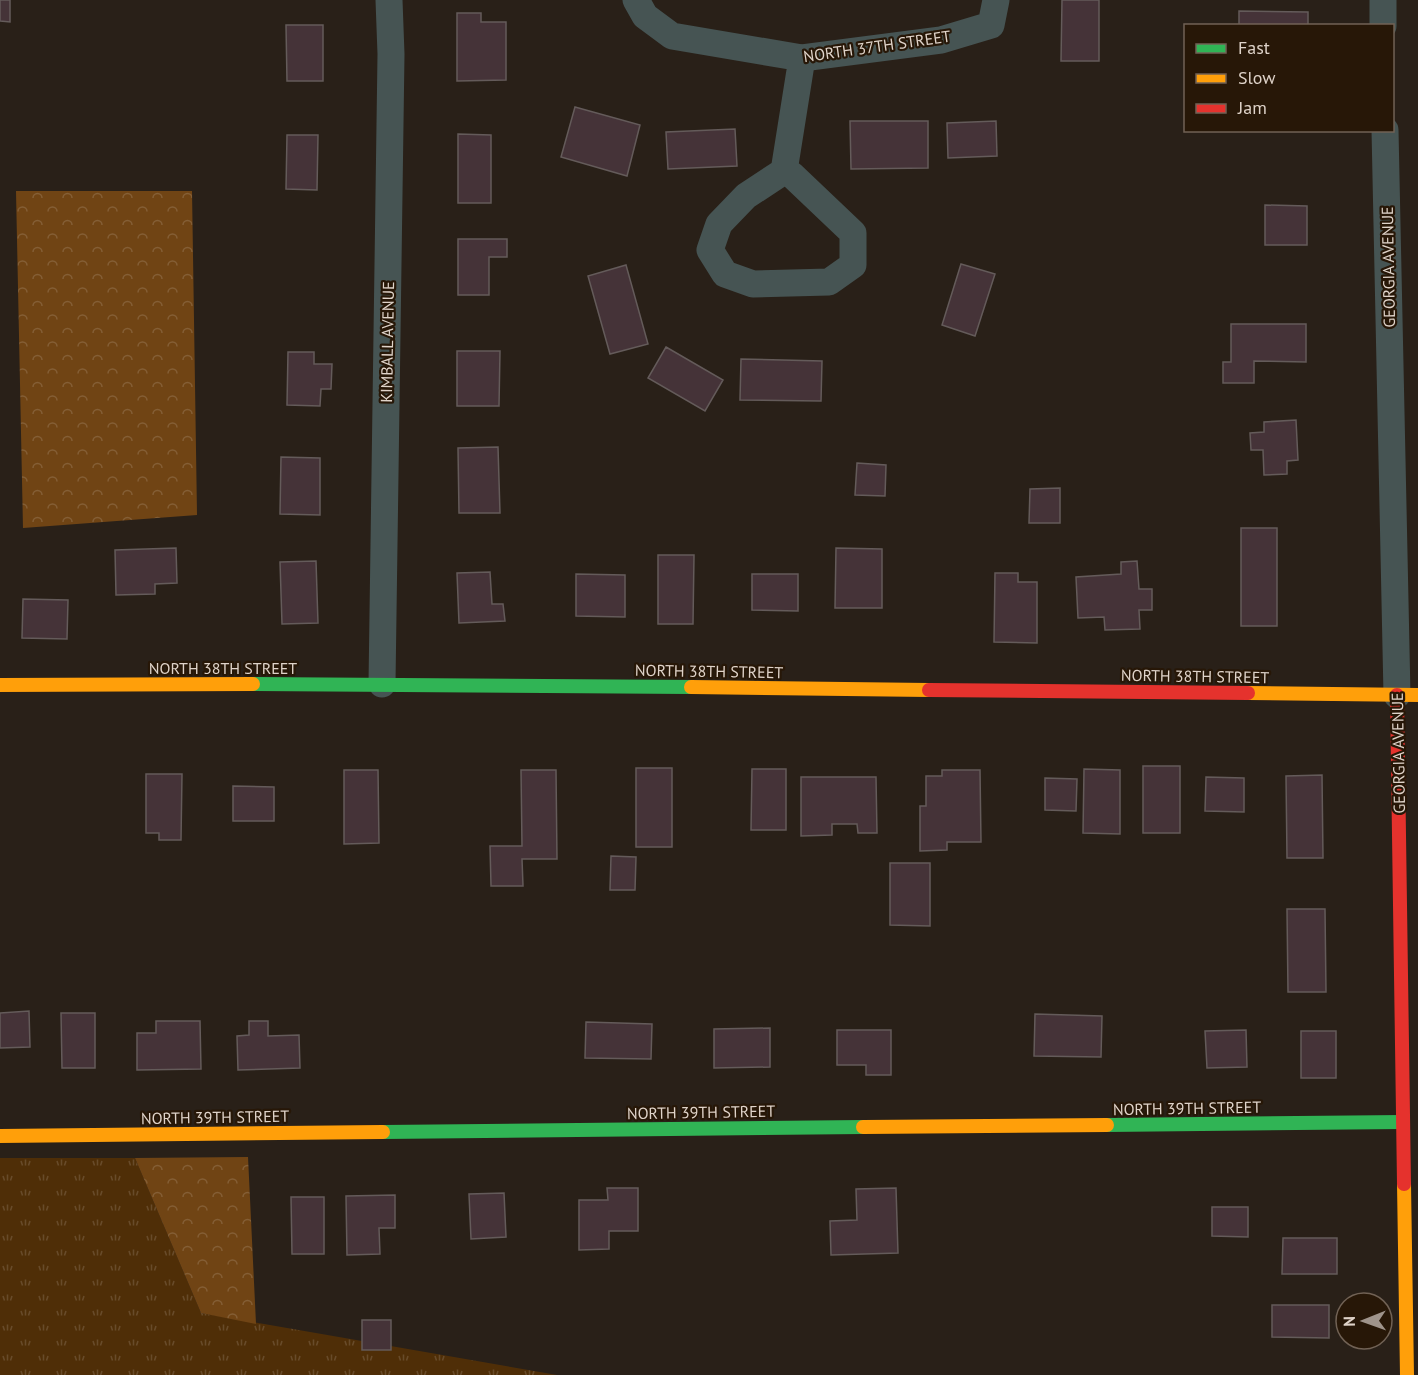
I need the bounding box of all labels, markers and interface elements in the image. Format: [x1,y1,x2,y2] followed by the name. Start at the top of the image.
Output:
[1184,24,1394,132] legend
[802,26,952,66] street label: NORTH 37TH STREET
[1238,36,1270,59] text: Fast
[1238,66,1276,89] text: Slow
[1237,96,1267,119] text: Jam
[1377,206,1399,328] street label: GEORGIA AVENUE
[376,281,398,403] street label: KIMBALL AVENUE
[149,658,297,678] street label: NORTH 38TH STREET
[635,660,783,682] street label: NORTH 38TH STREET
[1121,665,1269,687] street label: NORTH 38TH STREET
[1387,692,1409,814] street label: GEORGIA AVENUE
[1113,1097,1261,1119] street label: NORTH 39TH STREET
[627,1101,775,1123] street label: NORTH 39TH STREET
[141,1106,289,1128] street label: NORTH 39TH STREET
[1334,1291,1394,1351] north arrow
[1339,1316,1359,1327] text: N

